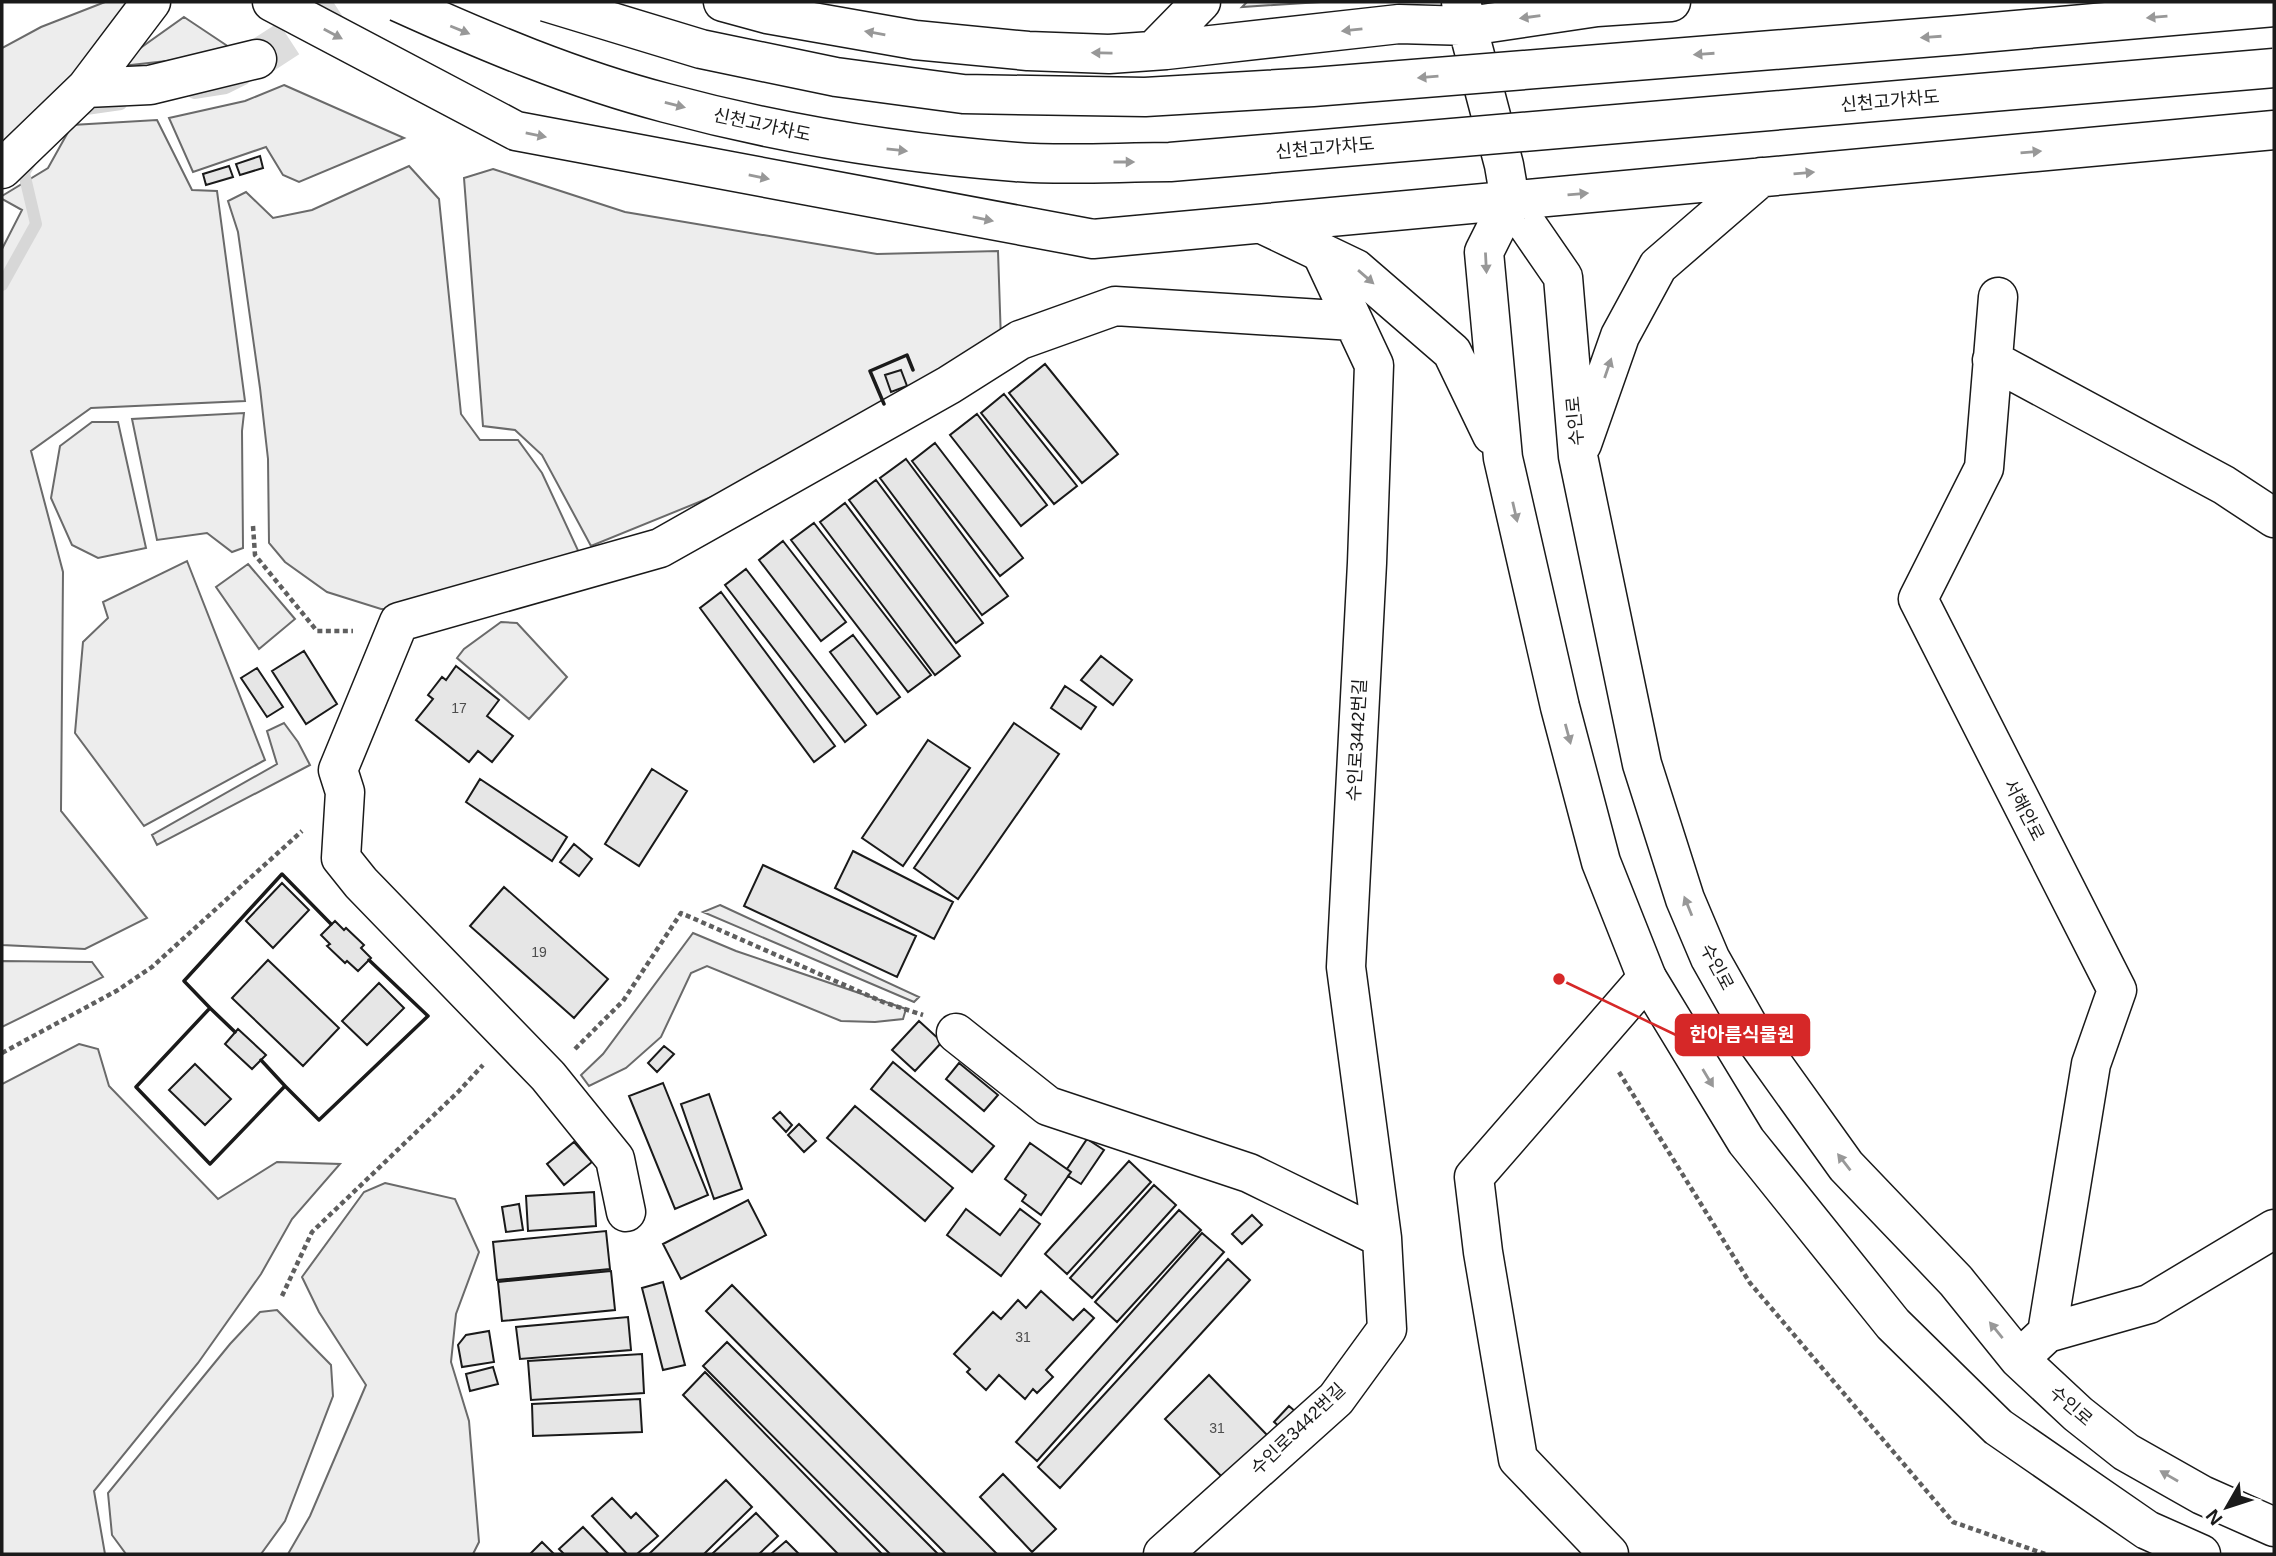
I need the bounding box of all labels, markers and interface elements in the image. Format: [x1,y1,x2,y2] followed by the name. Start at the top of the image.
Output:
[1519,12,1541,23] one-way arrow
[2146,12,2168,23] one-way arrow
[450,24,471,35] one-way arrow
[1341,24,1363,35] one-way arrow
[323,27,343,39] one-way arrow
[864,27,886,38] one-way arrow
[1920,32,1942,43] one-way arrow
[1090,47,1112,59] one-way arrow
[1693,49,1715,60] one-way arrow
[1417,72,1439,83] one-way arrow
[1840,87,1940,115] street label: 신천고가차도
[664,100,686,111] one-way arrow
[711,105,813,145] street label: 신천고가차도
[525,129,547,140] one-way arrow
[1275,134,1375,162] street label: 신천고가차도
[887,145,909,156] one-way arrow
[2020,147,2042,158] one-way arrow
[1114,156,1136,168] one-way arrow
[1793,167,1815,178] one-way arrow
[748,171,770,182] one-way arrow
[1567,188,1589,199] one-way arrow
[972,213,994,224] one-way arrow
[1480,252,1491,274] one-way arrow
[1357,269,1375,285] one-way arrow
[1603,358,1614,379] one-way arrow
[1563,395,1587,447] street label: 수인로
[1510,501,1521,523] one-way arrow
[1344,678,1370,802] street label: 수인로3442번길
[451,700,467,716] house number: 17
[1563,724,1573,745] one-way arrow
[2000,776,2048,844] street label: 서해안로
[1682,895,1693,916] one-way arrow
[1697,940,1737,994] street label: 수인로
[531,944,547,960] house number: 19
[1676,1015,1809,1055] callout: 한아름식물원
[1690,1024,1794,1045] text: 한아름식물원
[1701,1069,1714,1088] one-way arrow
[1836,1153,1851,1171] one-way arrow
[1989,1322,2004,1339] one-way arrow
[1015,1329,1031,1345] house number: 31
[1247,1379,1349,1479] street label: 수인로3442번길
[2046,1382,2096,1430] street label: 수인로
[1209,1420,1225,1436] house number: 31
[2159,1470,2179,1482] one-way arrow
[2192,1472,2262,1542] north arrow
[2202,1505,2227,1529] text: N

